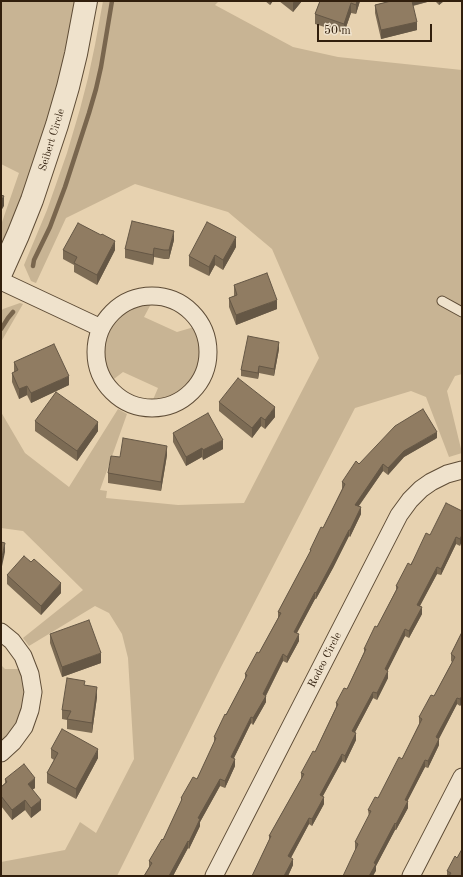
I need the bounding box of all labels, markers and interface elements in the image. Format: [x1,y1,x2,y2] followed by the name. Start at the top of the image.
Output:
[319,16,434,42] scale bar
[324,25,351,37] text: 50 m
[36,107,68,173] street label: Seibert Circle
[305,630,345,690] street label: Rodeo Circle

